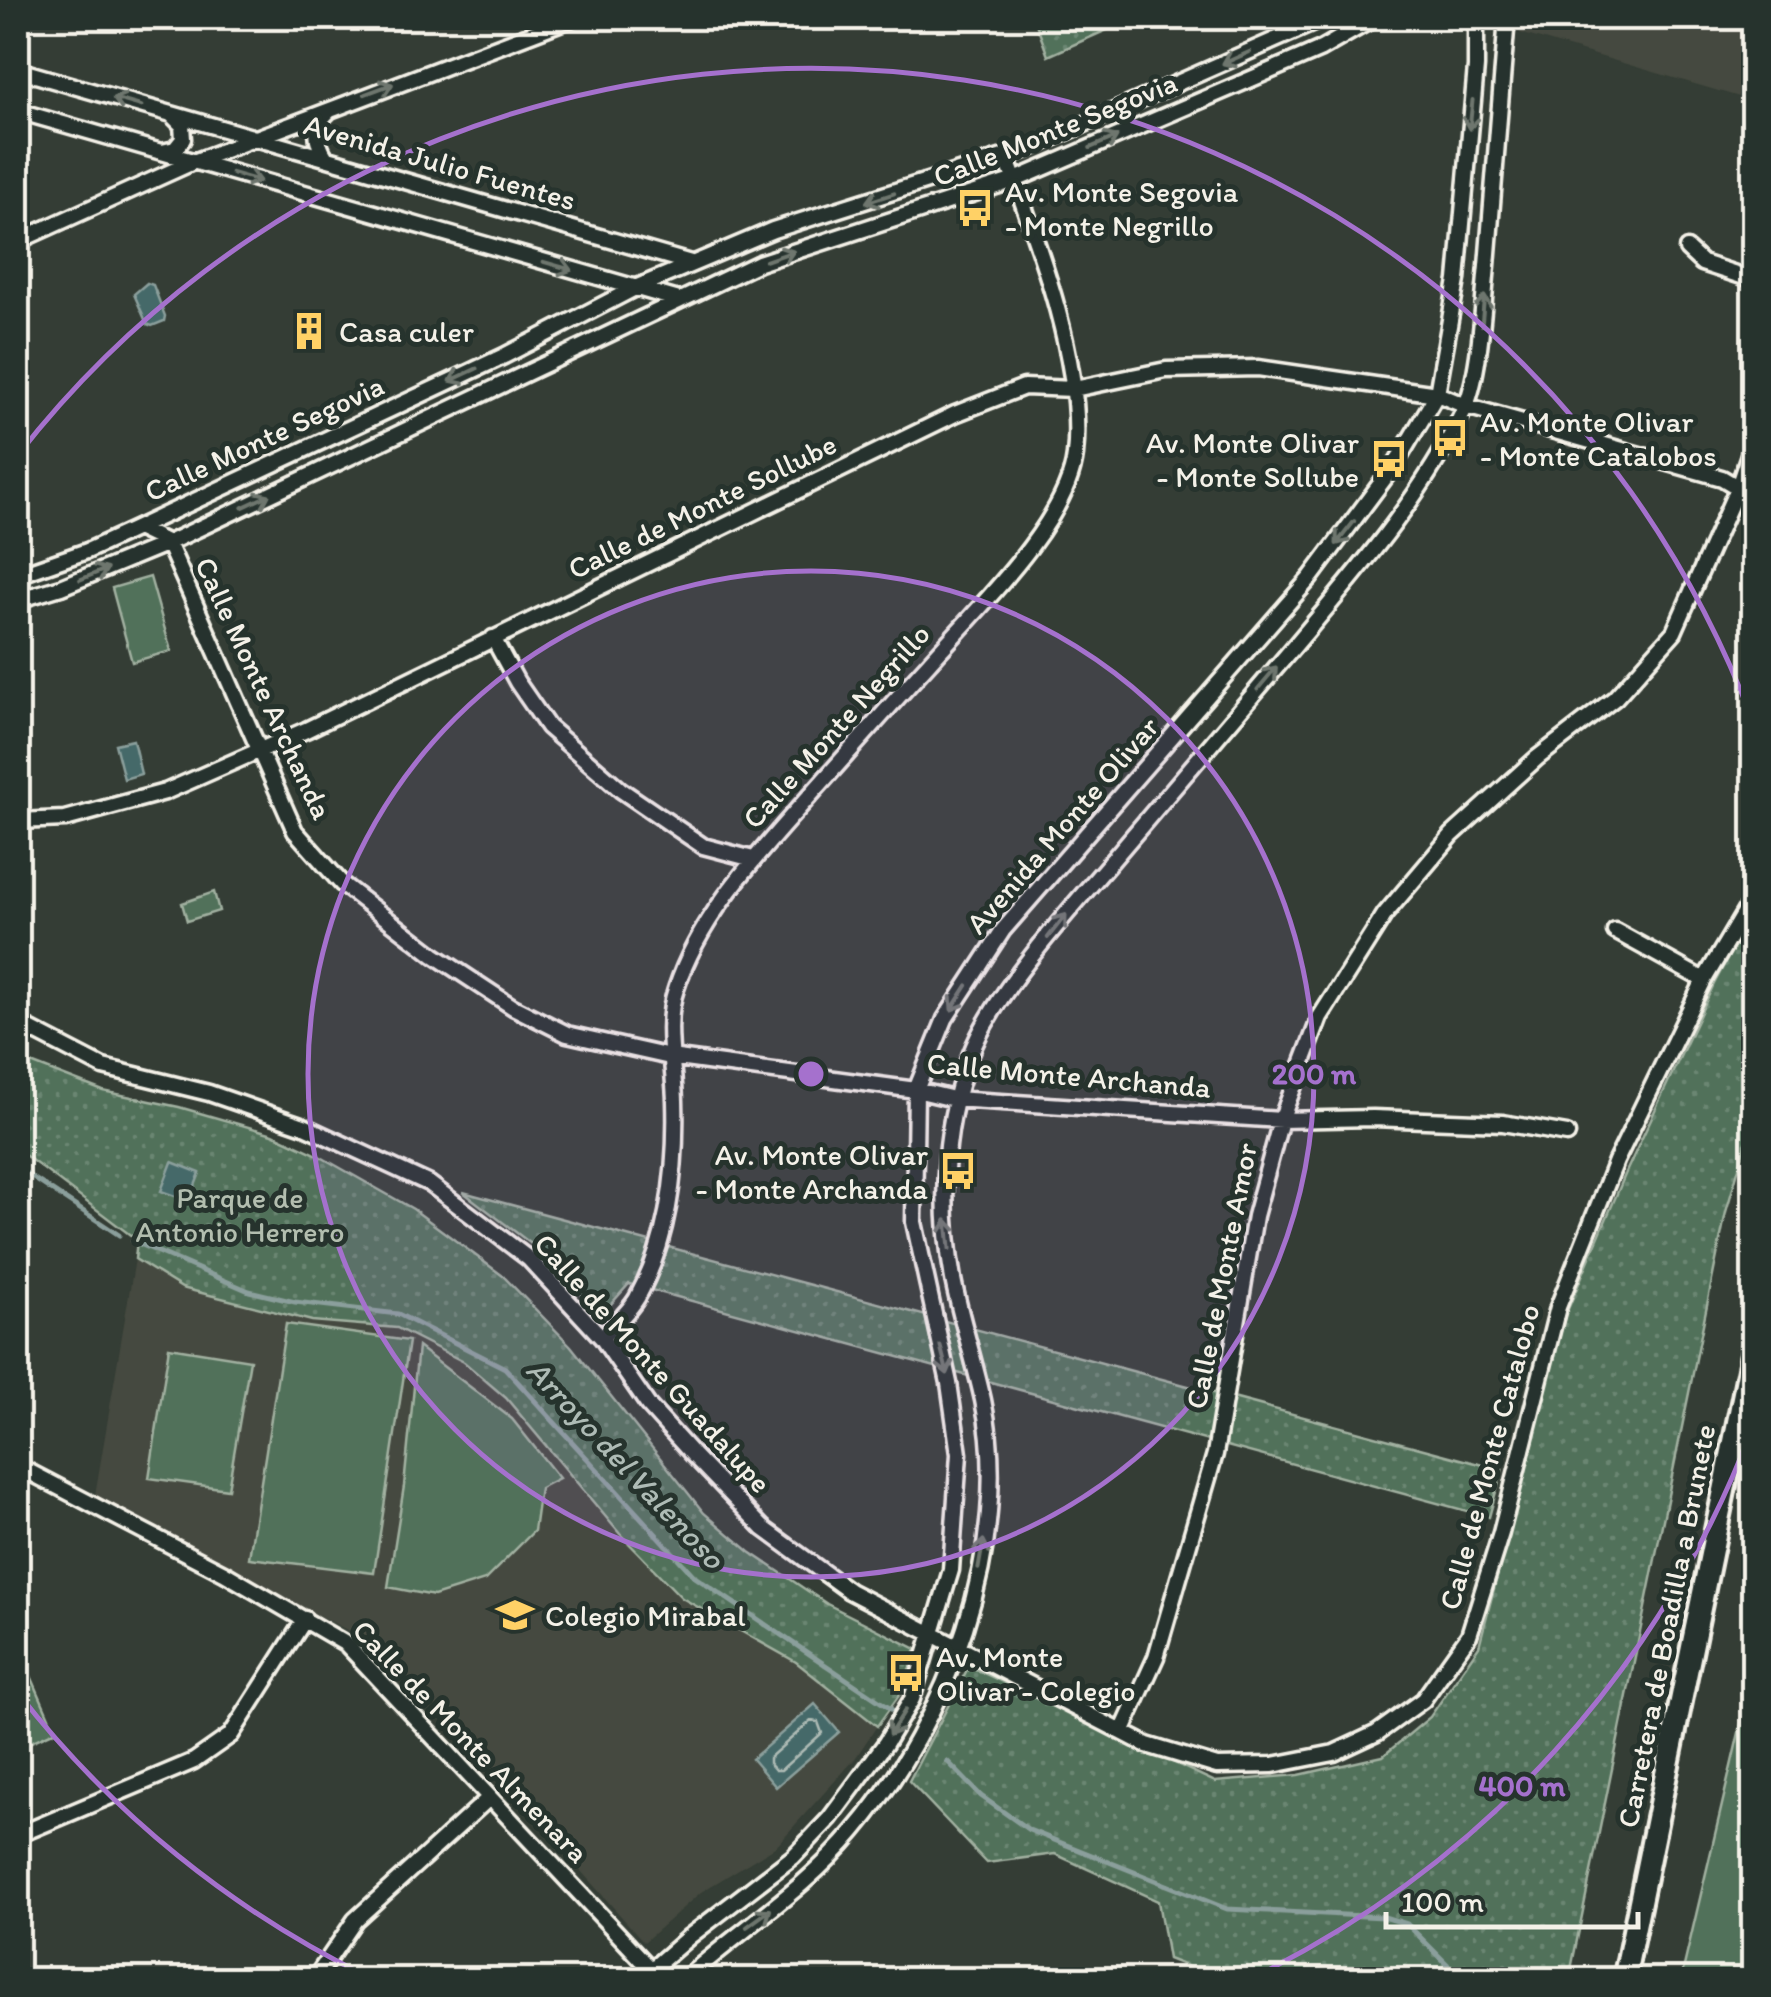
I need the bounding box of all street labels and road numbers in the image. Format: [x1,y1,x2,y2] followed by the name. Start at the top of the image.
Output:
[928,63,1183,195] street label: Calle Monte Segovia
[300,105,580,219] street label: Avenida Julio Fuentes
[139,366,390,510] street label: Calle Monte Segovia
[562,425,842,587] street label: Calle de Monte Sollube
[187,551,341,825] street label: Calle Monte Archanda
[734,616,938,836] street label: Calle Monte Negrillo
[958,708,1167,941] street label: Avenida Monte Olivar
[925,1044,1213,1106] street label: Calle Monte Archanda
[1177,1140,1265,1412] street label: Calle de Monte Amor
[527,1225,779,1501] street label: Calle de Monte Guadalupe
[1430,1300,1548,1614] street label: Calle de Monte Catalobo
[1609,1421,1723,1831] street label: Carretera de Boadilla a Brunete
[345,1612,597,1871] street label: Calle de Monte Almenara

